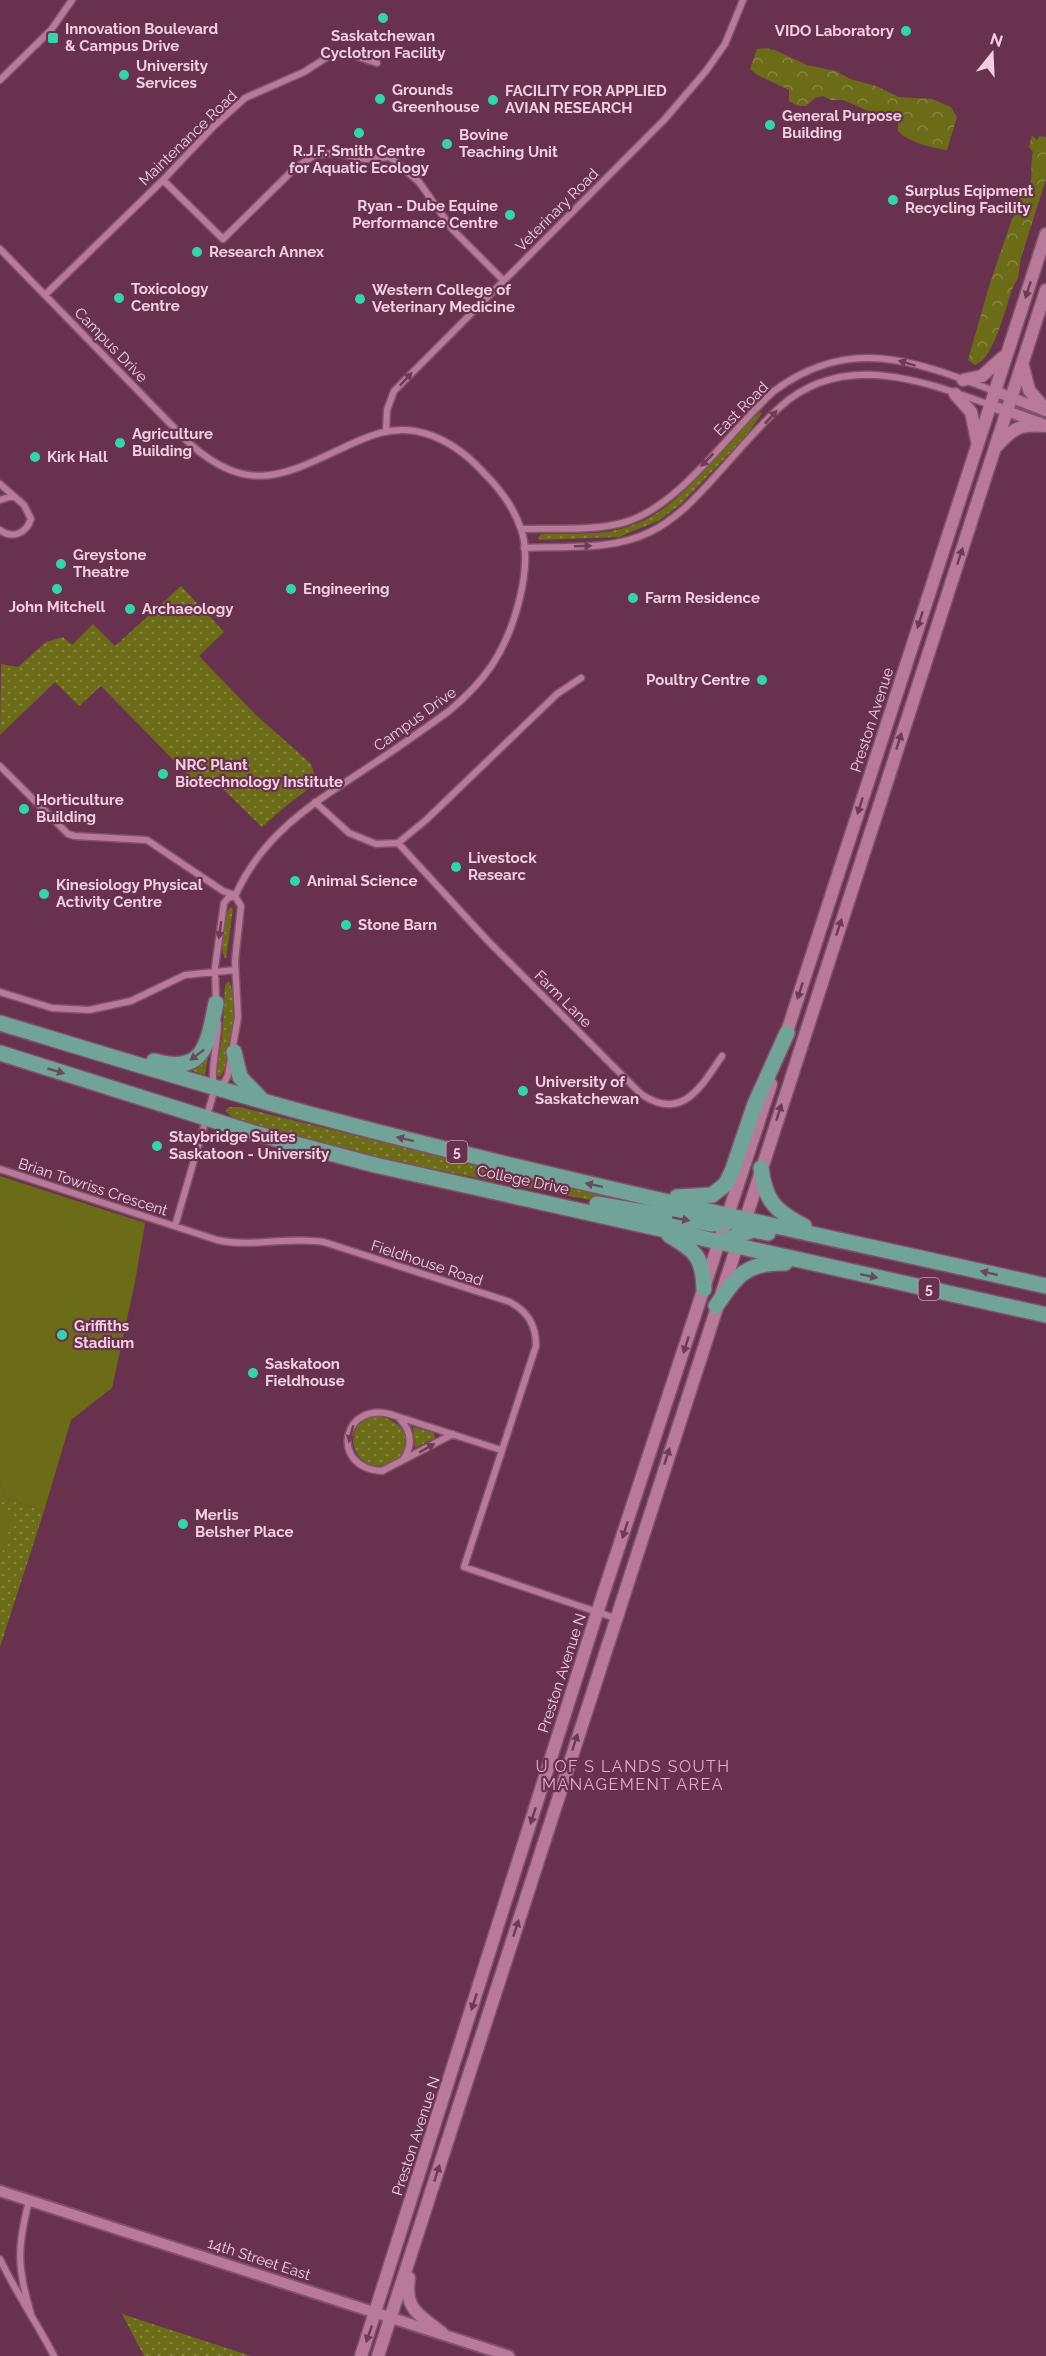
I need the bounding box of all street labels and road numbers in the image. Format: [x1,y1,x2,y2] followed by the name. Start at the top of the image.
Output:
[135,87,241,189] street label: Maintenance Road
[512,165,602,255] street label: Veterinary Road
[71,304,151,386] street label: Campus Drive
[710,378,772,440] street label: East Road
[847,665,897,775] street label: Preston Avenue
[370,683,460,755] street label: Campus Drive
[531,967,595,1031] street label: Farm Lane
[446,1141,468,1163] road number: 5
[16,1154,170,1220] street label: Brian Towriss Crescent
[475,1161,571,1199] street label: College Drive
[369,1236,485,1290] street label: Fieldhouse Road
[918,1278,940,1300] road number: 5
[534,1611,590,1735] street label: Preston Avenue N
[388,2074,444,2198] street label: Preston Avenue N
[205,2234,313,2284] street label: 14th Street East

